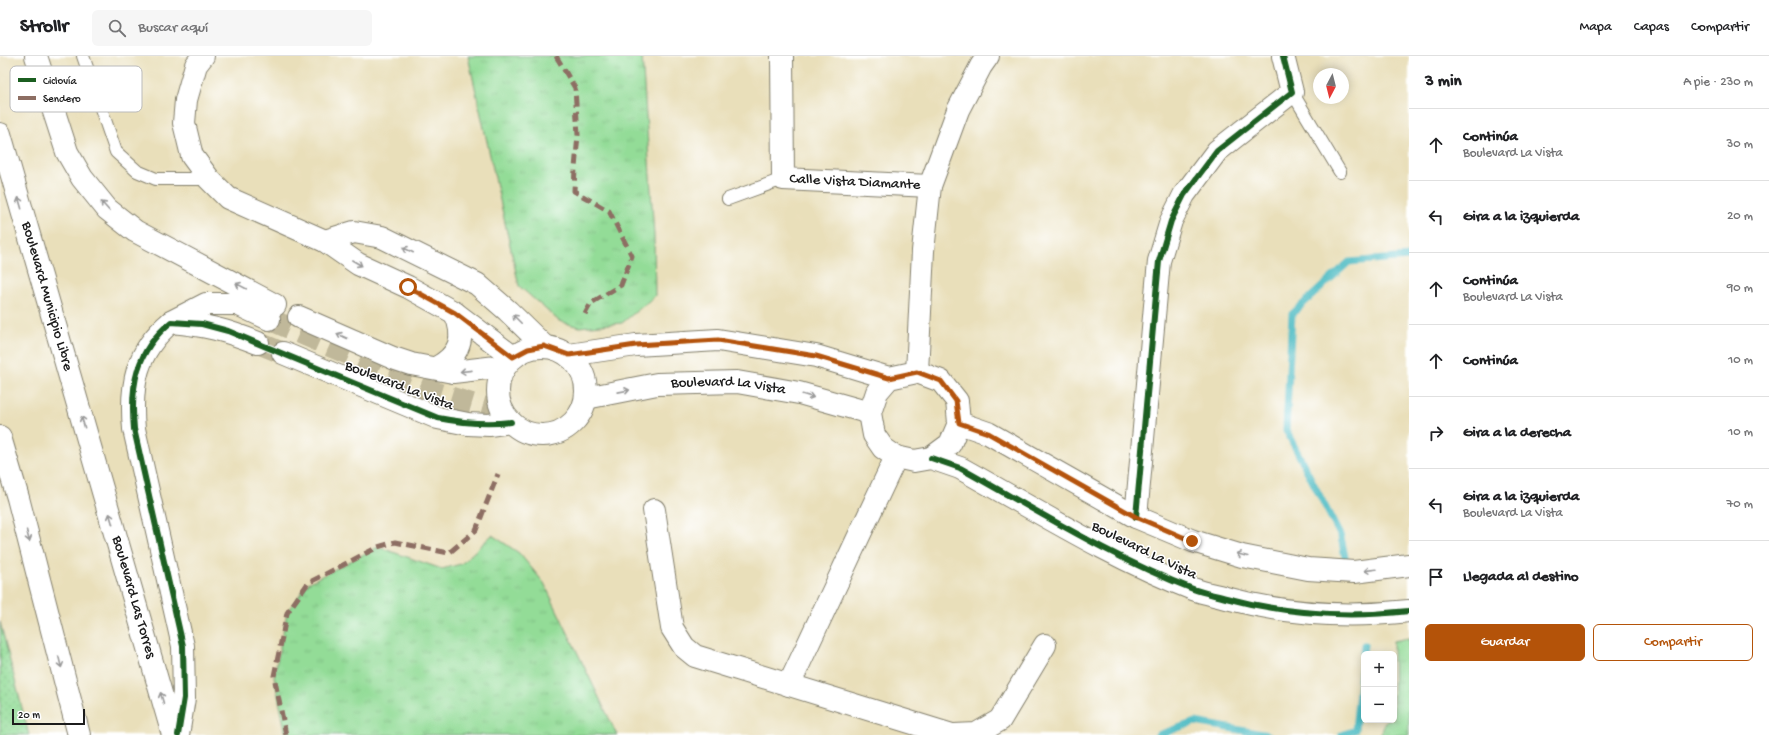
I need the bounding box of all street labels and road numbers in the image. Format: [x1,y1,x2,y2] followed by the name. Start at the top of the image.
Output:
[789,170,921,195] street label: Calle Vista Diamante
[16,219,77,373] street label: Boulevard Municipio Libre
[341,357,457,415] street label: Boulevard La Vista
[670,373,788,400] street label: Boulevard La Vista
[1087,517,1200,585] street label: Boulevard La Vista
[107,533,160,661] street label: Boulevard Las Torres

